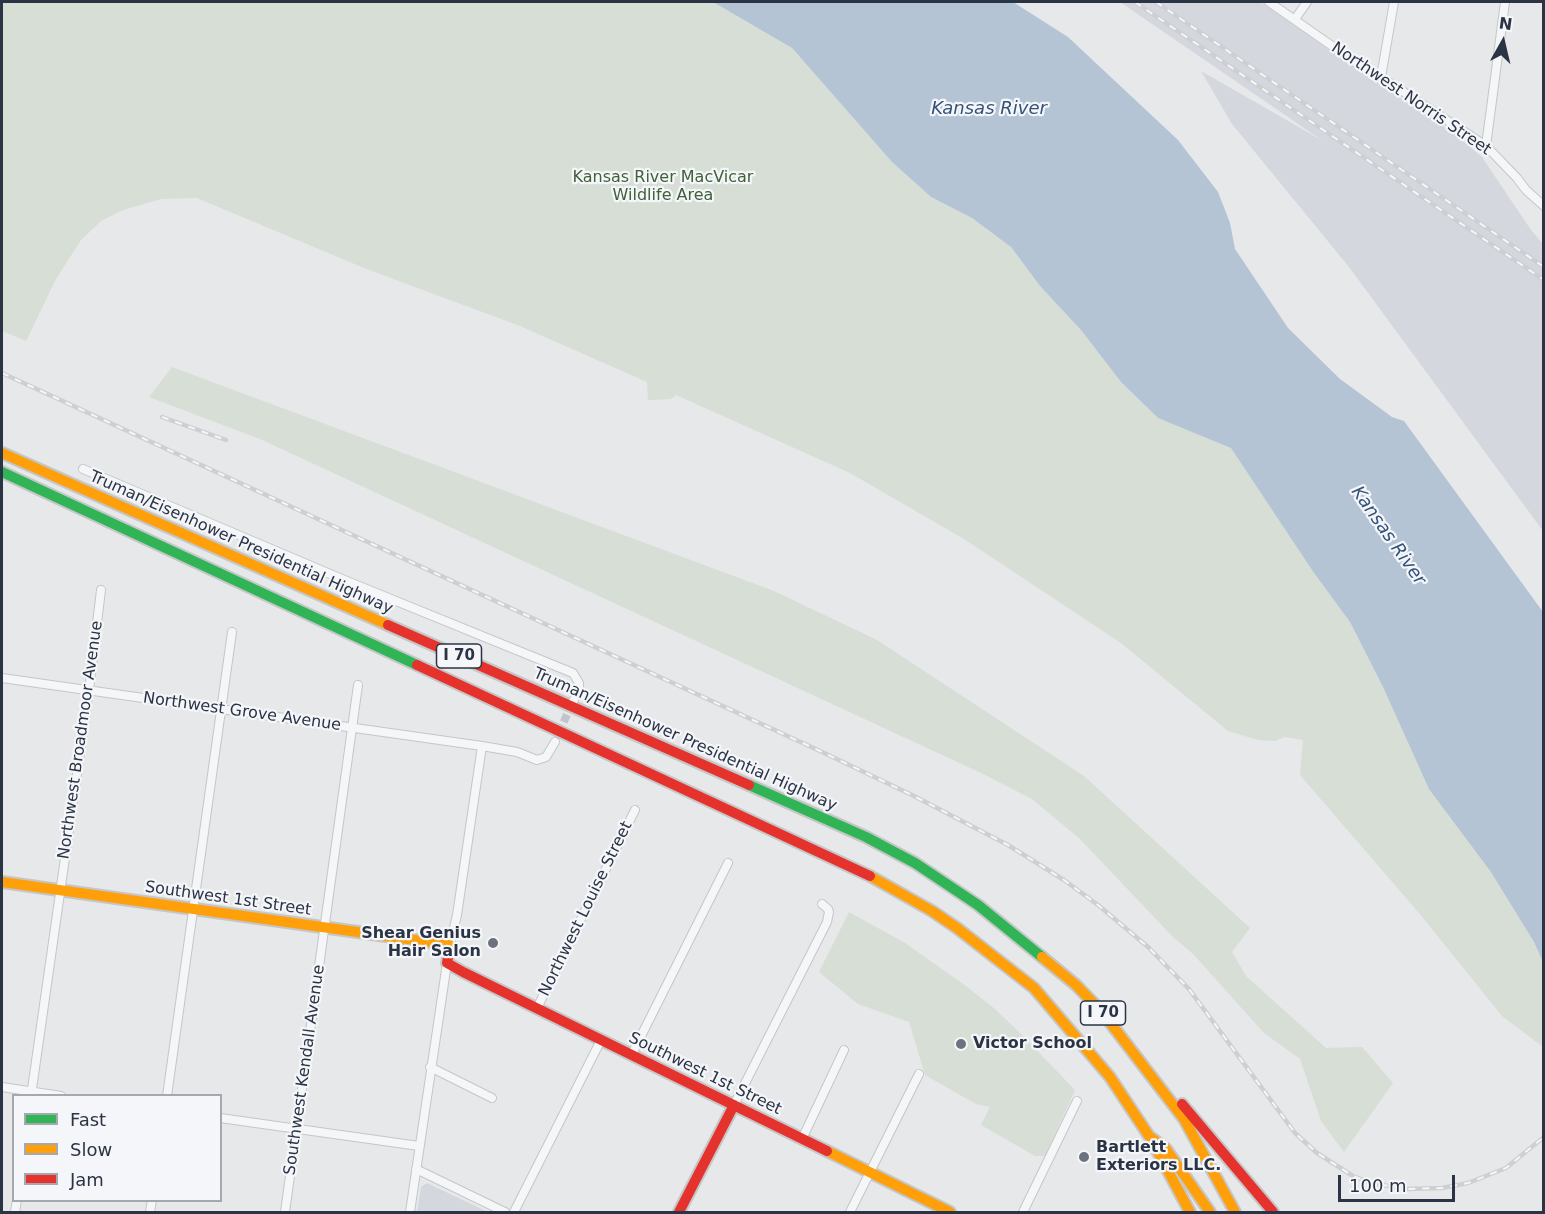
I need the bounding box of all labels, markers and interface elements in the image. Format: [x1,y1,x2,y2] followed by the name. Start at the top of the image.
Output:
[1473,12,1533,72] north arrow
[1498,13,1514,34] text: N
[1327,38,1495,160] street label: Northwest Norris Street
[931,98,1047,120] water label: Kansas River
[573,168,753,206] park label: Kansas River MacVicar Wildlife Area
[86,467,396,619] street label: Truman/Eisenhower Presidential Highway
[1346,482,1430,590] water label: Kansas River
[55,620,107,860] street label: Northwest Broadmoor Avenue
[436,644,482,668] road number: I 70
[530,664,840,816] street label: Truman/Eisenhower Presidential Highway
[142,689,342,735] street label: Northwest Grove Avenue
[535,818,637,1000] street label: Northwest Louise Street
[144,878,312,920] street label: Southwest 1st Street
[361,924,481,962] place label: Shear Genius Hair Salon
[486,936,500,950] marker: Shear Genius Hair Salon
[281,964,329,1176] street label: Southwest Kendall Avenue
[1080,1001,1126,1025] road number: I 70
[625,1029,785,1119] street label: Southwest 1st Street
[973,1034,1092,1054] place label: Victor School
[954,1037,968,1051] marker: Victor School
[12,1094,222,1202] legend
[70,1109,106,1130] text: Fast
[1096,1138,1221,1176] place label: Bartlett Exteriors LLC.
[70,1139,112,1160] text: Slow
[1077,1150,1091,1164] marker: Bartlett Exteriors LLC.
[1341,1163,1458,1201] scale bar
[70,1169,104,1190] text: Jam
[1349,1175,1407,1196] text: 100 m

